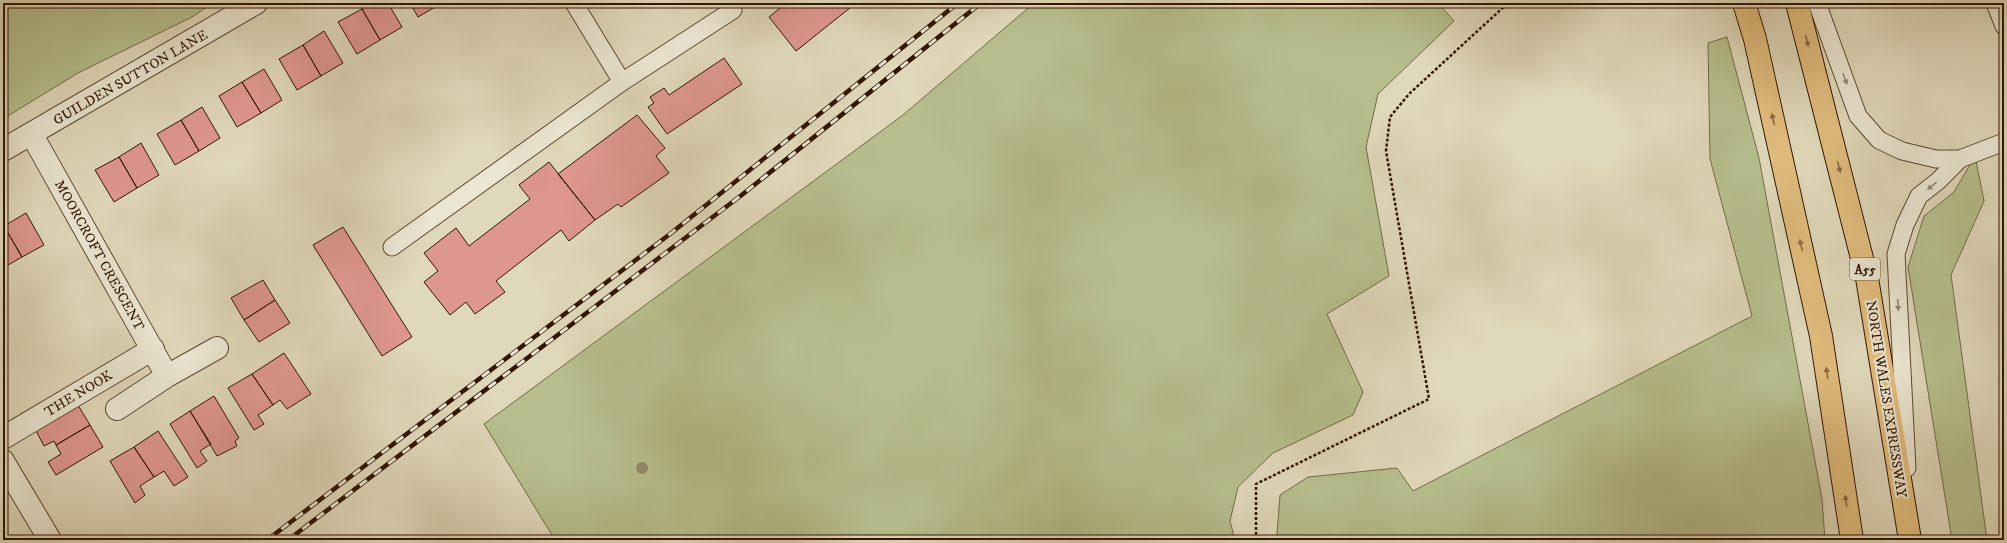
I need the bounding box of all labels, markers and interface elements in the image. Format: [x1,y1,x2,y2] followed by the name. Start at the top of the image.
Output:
[50,26,211,130] street label: GUILDEN SUTTON LANE
[1804,35,1810,47] one-way arrow
[1842,74,1848,86] one-way arrow
[1770,112,1776,125] one-way arrow
[1836,161,1842,173] one-way arrow
[50,177,148,334] street label: MOORCROFT CRESCENT
[1926,182,1937,191] one-way arrow
[1798,239,1804,252] one-way arrow
[1850,258,1880,280] road number: A55
[1862,299,1911,499] street label: NORTH WALES EXPRESSWAY
[1895,299,1902,312] one-way arrow
[41,366,116,421] street label: THE NOOK
[1824,367,1830,379] one-way arrow
[1843,495,1849,508] one-way arrow

